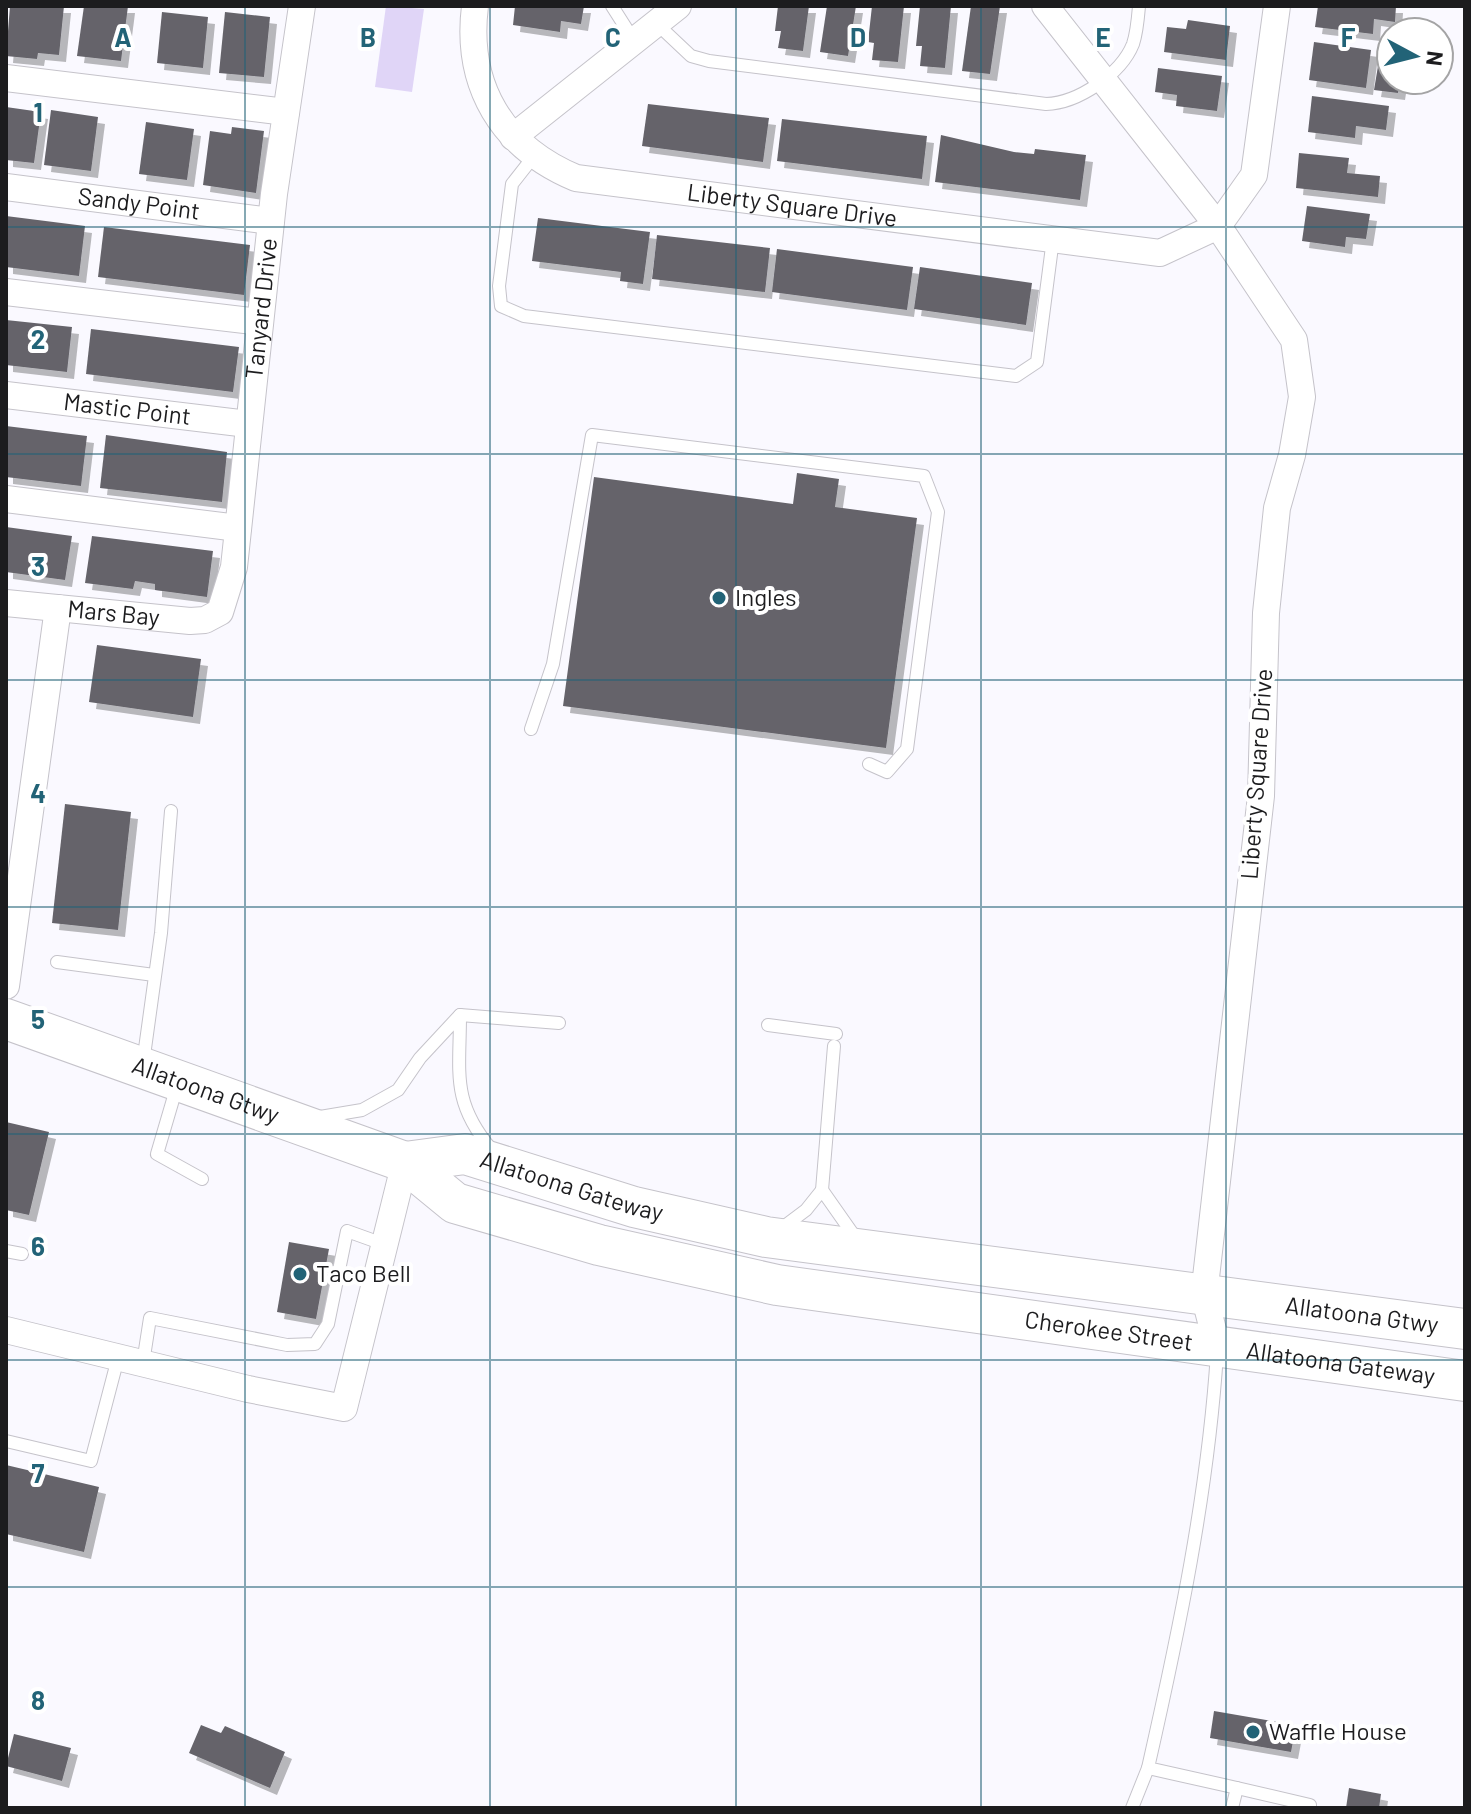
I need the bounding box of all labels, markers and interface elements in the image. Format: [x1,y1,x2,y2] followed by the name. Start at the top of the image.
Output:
[1375,16,1455,96] north arrow
[114,21,132,52] text: A
[360,21,376,52] text: B
[605,21,621,52] text: C
[850,21,866,52] text: D
[1095,21,1111,52] text: E
[1341,21,1356,52] text: F
[1422,50,1450,67] text: N
[33,96,43,127] text: 1
[686,176,899,232] street label: Liberty Square Drive
[76,180,202,225] street label: Sandy Point
[238,236,282,380] street label: Tanyard Drive
[31,323,45,354] text: 2
[62,386,192,430] street label: Mastic Point
[31,550,45,581] text: 3
[735,582,797,611] place label: Ingles
[710,589,728,607] marker: Ingles
[66,593,161,631] street label: Mars Bay
[1234,668,1277,880] street label: Liberty Square Drive
[30,777,46,808] text: 4
[31,1003,45,1034] text: 5
[129,1049,284,1129] street label: Allatoona Gtwy
[477,1144,666,1226] street label: Allatoona Gateway
[31,1230,45,1261] text: 6
[316,1258,411,1287] place label: Taco Bell
[291,1265,309,1283] marker: Taco Bell
[1284,1289,1440,1338] street label: Allatoona Gtwy
[1023,1304,1195,1356] street label: Cherokee Street
[1245,1335,1437,1390] street label: Allatoona Gateway
[32,1457,45,1488] text: 7
[31,1684,45,1715] text: 8
[1269,1716,1407,1745] place label: Waffle House
[1244,1723,1262,1741] marker: Waffle House

